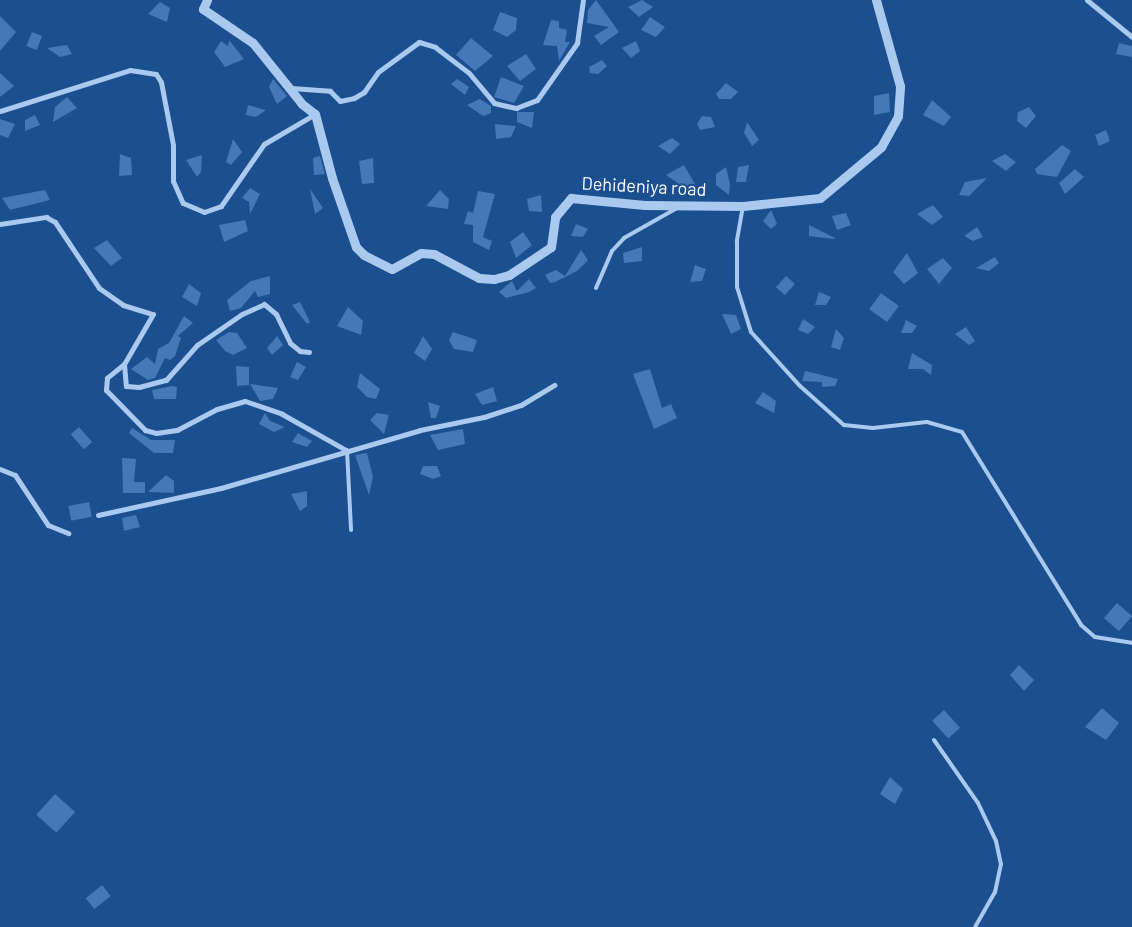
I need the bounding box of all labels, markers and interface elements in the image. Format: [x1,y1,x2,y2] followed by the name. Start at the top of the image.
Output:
[581,172,707,200] street label: Dehideniya road

